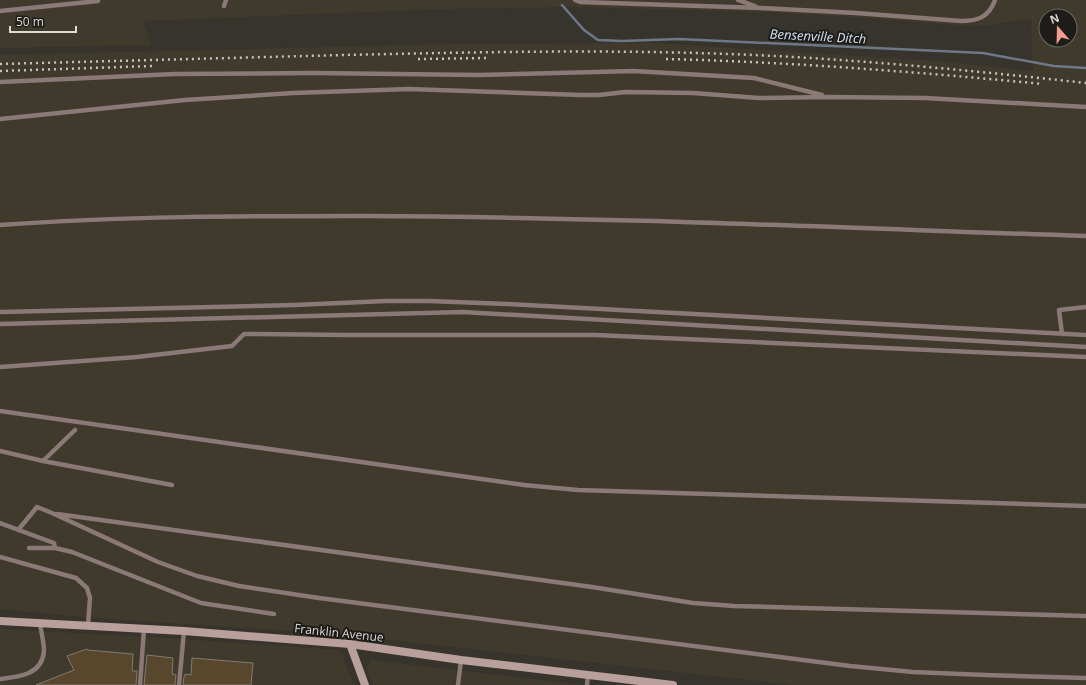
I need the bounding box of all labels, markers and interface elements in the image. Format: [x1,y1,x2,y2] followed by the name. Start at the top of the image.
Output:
[10,8,76,34] scale bar
[1038,8,1078,48] north arrow
[1048,10,1061,27] text: N
[16,13,44,30] text: 50 m
[769,24,867,48] water label: Bensenville Ditch
[294,619,385,646] street label: Franklin Avenue

